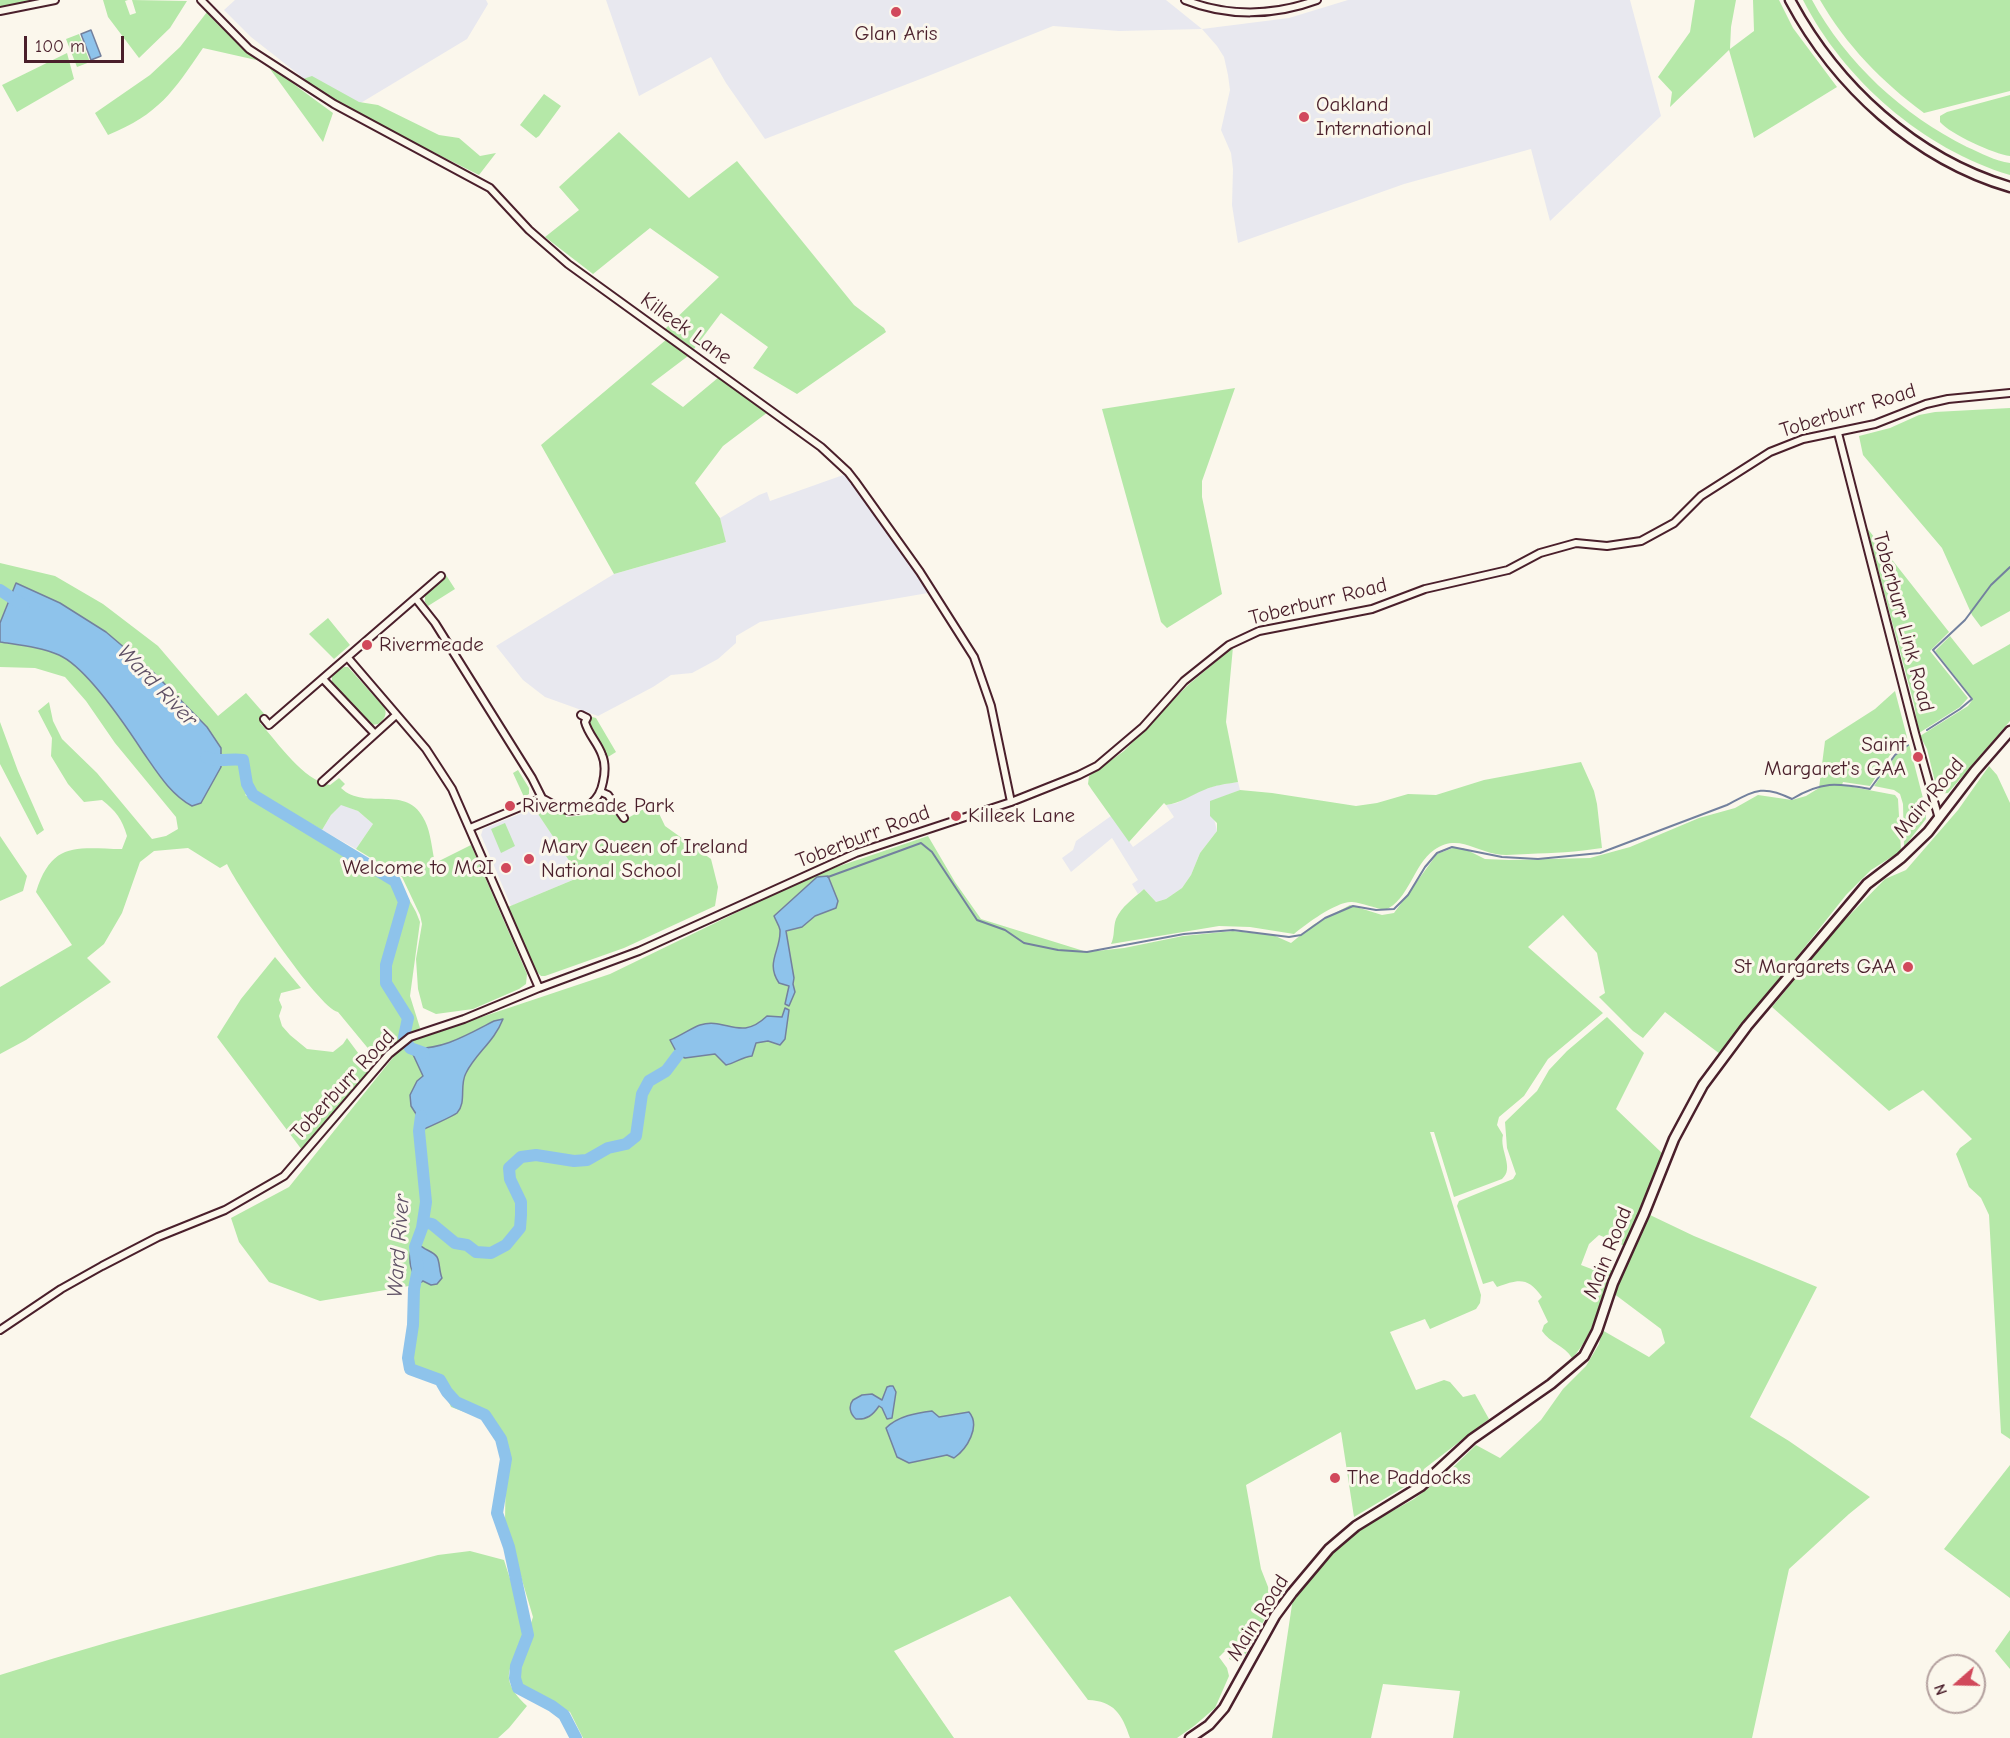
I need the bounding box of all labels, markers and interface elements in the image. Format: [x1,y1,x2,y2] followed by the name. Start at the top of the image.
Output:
[889,5,903,19] marker: Glan Aris
[854,21,938,47] place label: Glan Aris
[27,24,128,62] scale bar
[35,36,85,57] text: 100 m
[1316,92,1431,142] place label: Oakland International
[1297,110,1311,124] marker: Oakland International
[635,287,737,371] street label: Killeek Lane
[1777,378,1919,444] street label: Toberburr Road
[1867,529,1939,715] street label: Toberburr Link Road
[1246,573,1390,631] street label: Toberburr Road
[379,632,484,658] place label: Rivermeade
[360,638,374,652] marker: Rivermeade
[111,640,203,732] water label: Ward River
[1764,732,1906,782] place label: Saint Margaret's GAA
[1911,750,1925,764] marker: Saint Margaret's GAA
[1888,753,1970,843] street label: Main Road
[522,793,674,819] place label: Rivermeade Park
[503,799,517,813] marker: Rivermeade Park
[793,800,933,874] street label: Toberburr Road
[968,803,1075,829] place label: Killeek Lane
[949,809,963,823] marker: Killeek Lane
[541,834,748,884] place label: Mary Queen of Ireland National School
[522,852,536,866] marker: Mary Queen of Ireland National School
[342,855,494,881] place label: Welcome to MQI
[499,861,513,875] marker: Welcome to MQI
[1734,954,1896,980] place label: St Margarets GAA
[1901,960,1915,974] marker: St Margarets GAA
[286,1025,400,1145] street label: Toberburr Road
[382,1193,416,1299] water label: Ward River
[1578,1203,1638,1303] street label: Main Road
[1347,1465,1471,1491] place label: The Paddocks
[1328,1471,1342,1485] marker: The Paddocks
[1222,1570,1294,1666] street label: Main Road
[1926,1654,1986,1714] north arrow
[1931,1681,1951,1697] text: N

